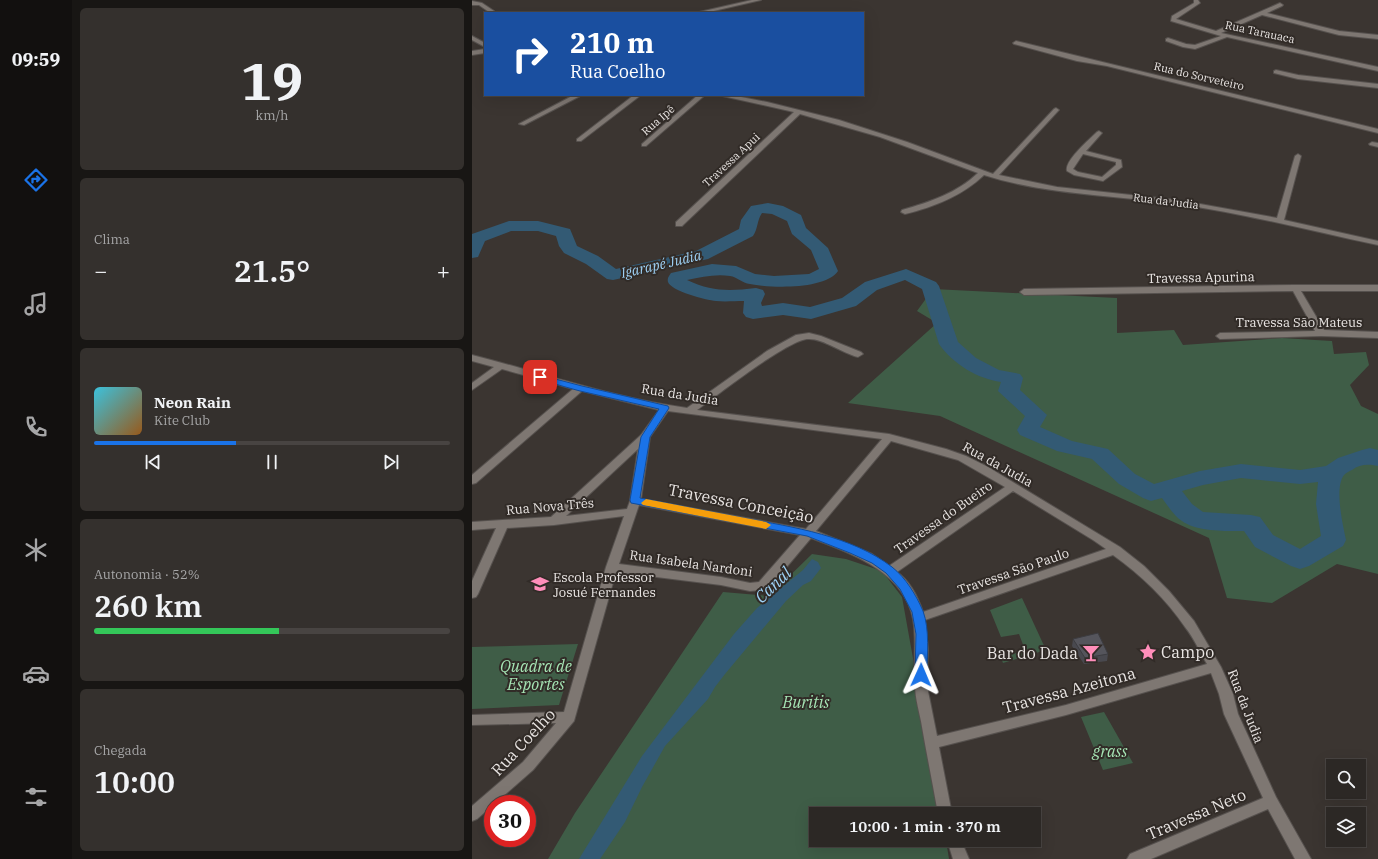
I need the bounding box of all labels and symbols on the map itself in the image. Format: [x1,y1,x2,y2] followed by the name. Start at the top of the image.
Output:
[1224,18,1296,46] street label: Rua Tarauaca
[1153,59,1245,93] street label: Rua do Sorveteiro
[639,102,677,138] street label: Rua Ipê
[699,130,763,190] street label: Travessa Apui
[1132,190,1200,212] street label: Rua da Judia
[618,246,703,282] water label: Igarapé Judia
[1147,268,1255,287] street label: Travessa Apurina
[1236,314,1362,331] street label: Travessa São Mateus
[523,360,557,394] pin
[640,380,720,409] street label: Rua da Judia
[960,438,1036,491] street label: Rua da Judia
[891,477,996,558] street label: Travessa do Bueiro
[667,479,815,527] street label: Travessa Conceição
[505,494,595,519] street label: Rua Nova Três
[955,544,1071,599] street label: Travessa São Paulo
[628,546,754,581] street label: Rua Isabela Nardoni
[750,562,796,608] water label: Canal
[553,569,656,601] place label: Escola Professor Josué Fernandes
[530,574,550,594] school or university icon: Escola Professor Josué Fernandes
[1138,642,1158,662] place icon: Campo
[1161,642,1214,662] place label: Campo
[987,643,1078,663] place label: Bar do Dada
[1081,643,1101,663] bar icon: Bar do Dada
[900,654,942,696] position arrow
[500,656,572,694] park label: Quadra de Esportes
[1000,663,1138,717] street label: Travessa Azeitona
[1224,667,1267,746] street label: Rua da Judia
[782,692,830,712] park label: Buritis
[487,704,559,780] street label: Rua Coelho
[1091,741,1127,761] park label: grass
[1143,784,1249,844] street label: Travessa Neto
[484,795,536,847] speed limit sign: 30

